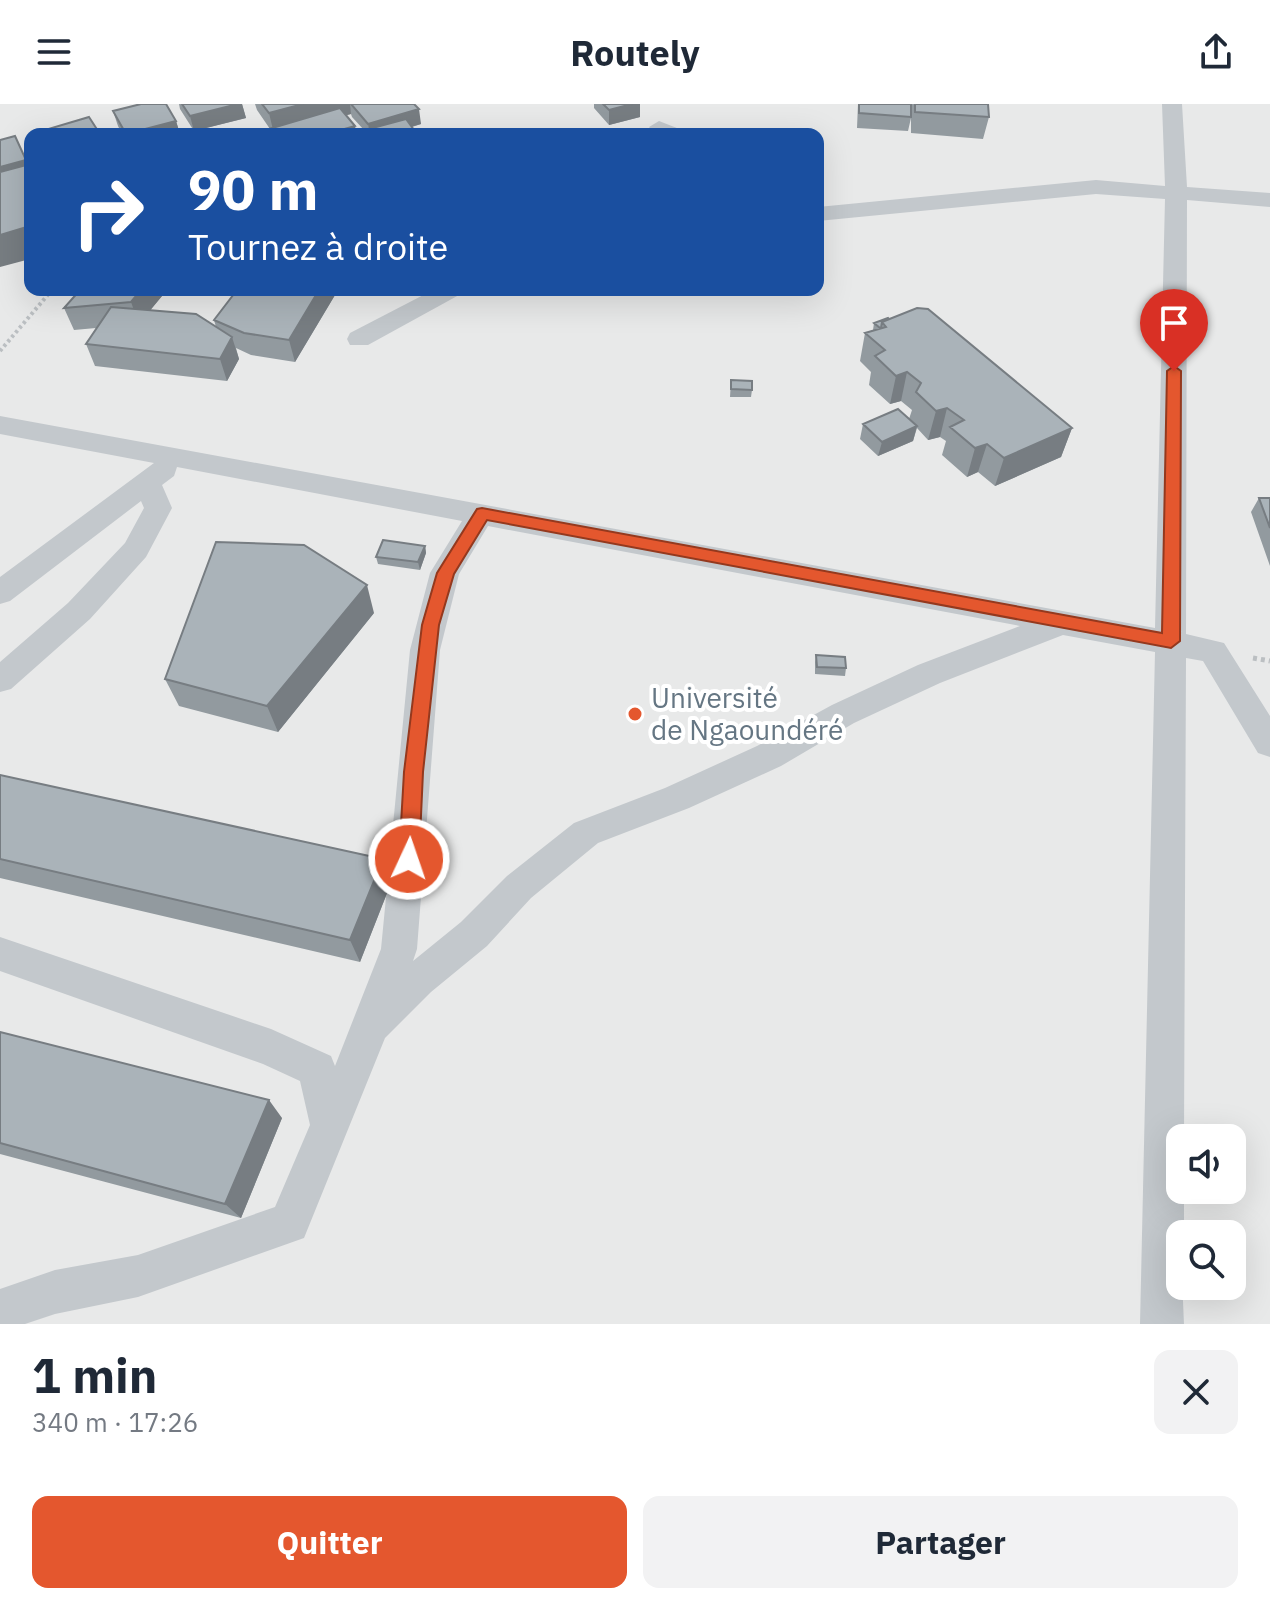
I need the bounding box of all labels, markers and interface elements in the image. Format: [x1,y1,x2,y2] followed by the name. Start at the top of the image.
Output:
[570,29,700,76] text: Routely
[32,30,76,74] icon: menu
[1194,30,1238,74] icon: share
[188,153,318,225] text: 90 m
[56,160,160,264] icon: right
[188,223,448,270] text: Tournez à droite
[1140,289,1208,371] pin
[1152,301,1196,345] icon: arrive
[651,679,843,748] place label: Université de Ngaoundéré
[626,705,644,723] marker: Université de Ngaoundéré
[367,817,451,901] position arrow
[1166,1124,1246,1300] map controls
[1166,1124,1246,1204] button: sound
[1166,1220,1246,1300] button: search
[32,1344,157,1406] text: 1 min
[1154,1350,1238,1434] button: close
[32,1405,198,1439] text: 340 m · 17:26
[32,1496,627,1588] button: Quitter
[643,1496,1238,1588] button: Partager

